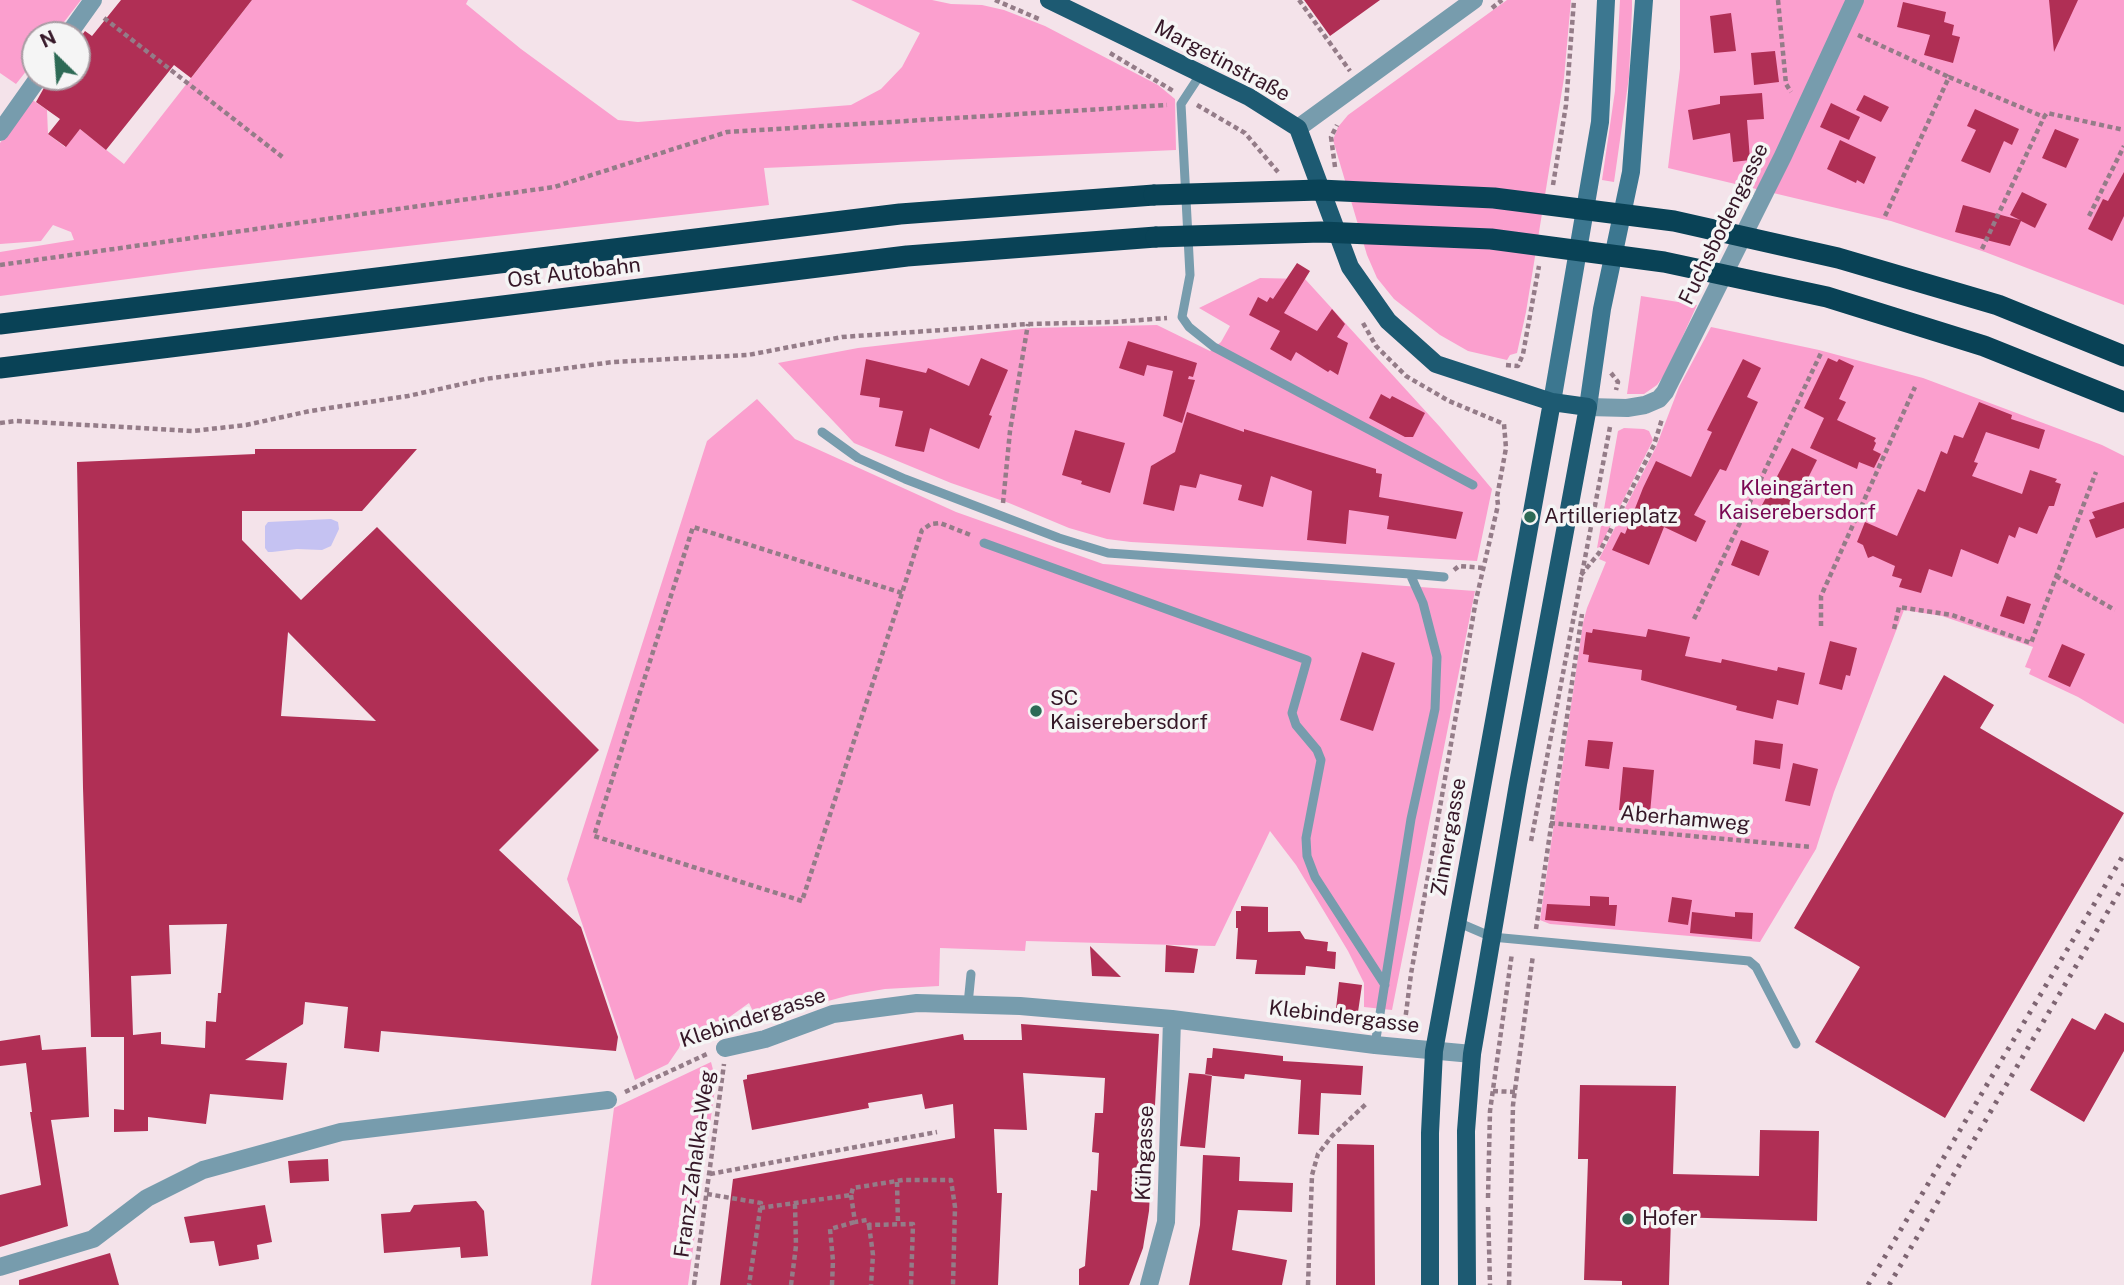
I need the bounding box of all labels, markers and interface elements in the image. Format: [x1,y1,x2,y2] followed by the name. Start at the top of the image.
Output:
[1150,15,1294,107] street label: Margetinstraße
[21,21,91,91] north arrow
[37,26,59,52] text: N
[1674,139,1774,309] street label: Fuchsbodengasse
[506,252,642,294] street label: Ost Autobahn
[1718,476,1876,526] park label: Kleingärten Kaiserebersdorf
[1544,504,1678,530] place label: Artillerieplatz
[1522,509,1538,525] marker: Artillerieplatz
[1050,686,1208,736] place label: SC Kaiserebersdorf
[1028,703,1044,719] marker: SC Kaiserebersdorf
[1426,776,1472,898] street label: Zinnergasse
[1619,801,1751,837] street label: Aberhamweg
[677,983,829,1053] street label: Klebindergasse
[1267,995,1421,1039] street label: Klebindergasse
[669,1069,721,1259] street label: Franz-Zahalka-Weg
[1131,1105,1159,1201] street label: Kühgasse
[1642,1206,1698,1232] place label: Hofer
[1620,1211,1636,1227] marker: Hofer

